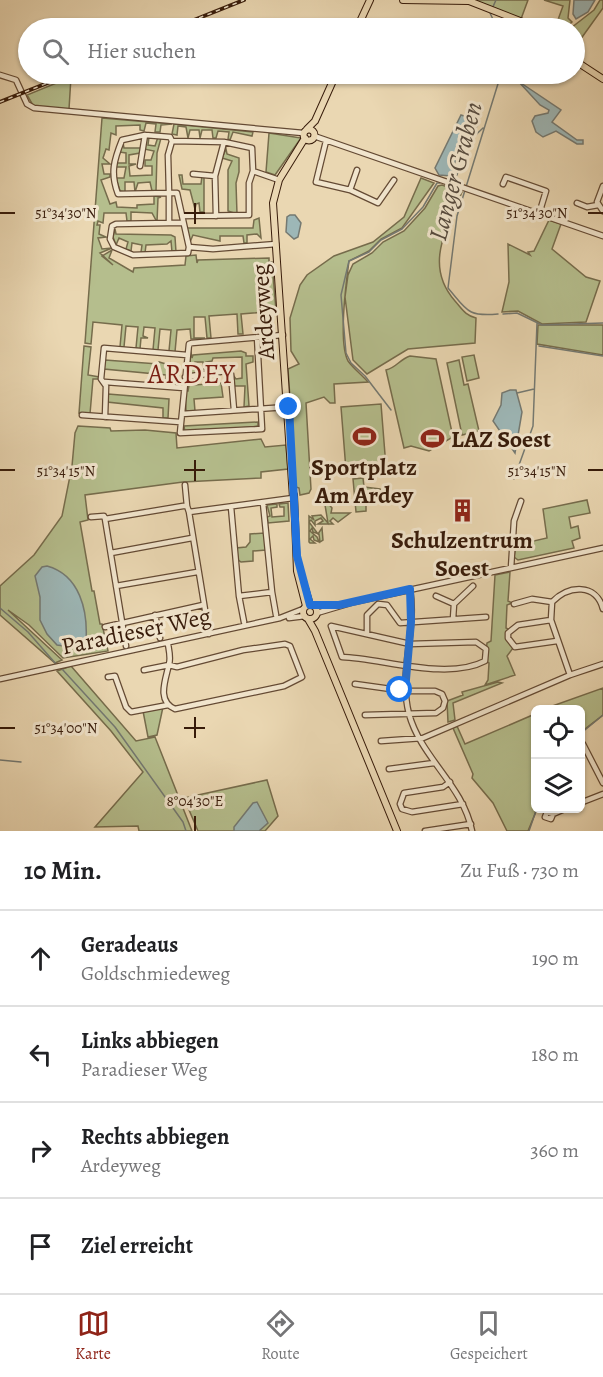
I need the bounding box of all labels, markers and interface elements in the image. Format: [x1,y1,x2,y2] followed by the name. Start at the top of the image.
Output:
[18,18,585,84] search box
[39,35,72,68] icon: search
[87,36,196,66] text: Hier suchen
[420,98,491,245] water label: Langer Graben
[35,203,97,223] text: 51°34'30"N
[506,203,568,223] text: 51°34'30"N
[244,263,282,362] street label: Ardeyweg
[147,356,236,392] district label: ARDEY
[275,393,301,419] route end
[451,423,551,455] place label: LAZ Soest
[351,424,377,450] sports icon: Sportplatz Am Ardey
[420,426,446,452] sports icon: LAZ Soest
[311,451,417,511] place label: Sportplatz Am Ardey
[37,461,96,481] text: 51°34'15"N
[508,461,567,481] text: 51°34'15"N
[449,497,475,523] building icon: Schulzentrum Soest
[391,524,533,584] place label: Schulzentrum Soest
[58,600,214,662] street label: Paradieser Weg
[386,676,412,702] route start
[531,705,585,813] map controls
[531,705,585,759] button: locate
[34,718,98,738] text: 51°34'00"N
[531,759,585,813] button: layers
[167,791,223,811] text: 8°04'30"E
[24,853,102,888] text: 10 Min.
[460,857,579,884] text: Zu Fuß · 730 m
[81,930,178,960] text: Geradeaus
[24,942,57,975] icon: ahead
[532,945,579,972] text: 190 m
[81,960,230,987] text: Goldschmiedeweg
[81,1026,219,1056] text: Links abbiegen
[24,1038,57,1071] icon: left
[531,1041,579,1068] text: 180 m
[81,1056,208,1083] text: Paradieser Weg
[81,1122,229,1152] text: Rechts abbiegen
[24,1134,57,1167] icon: right
[530,1137,579,1164] text: 360 m
[81,1152,161,1179] text: Ardeyweg
[24,1230,57,1263] icon: arrive
[81,1231,193,1261] text: Ziel erreicht
[75,1307,111,1365] tab: Karte
[261,1307,300,1365] tab: Route
[450,1307,528,1365] tab: Gespeichert

